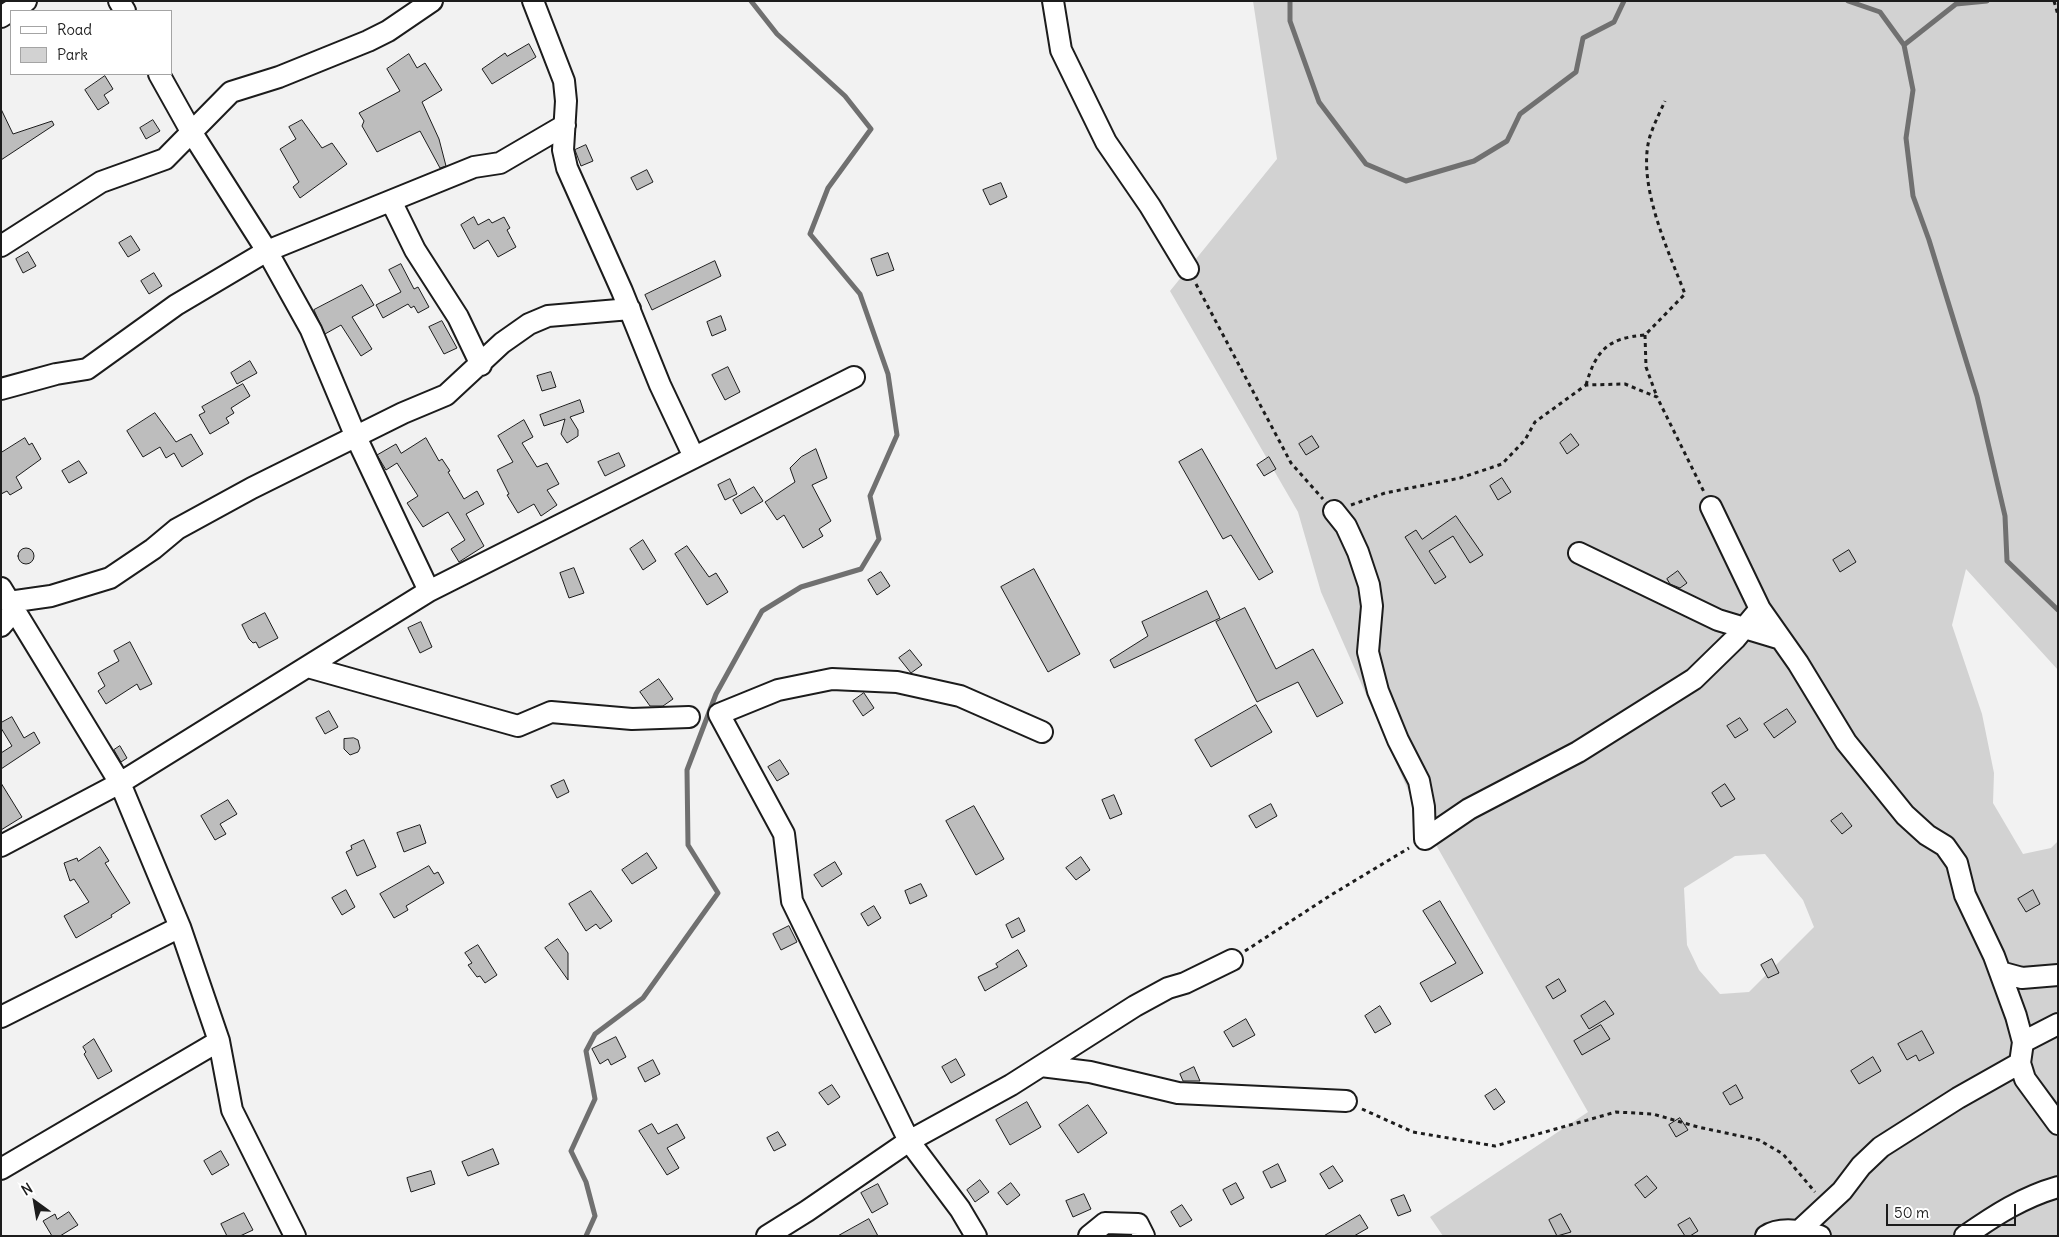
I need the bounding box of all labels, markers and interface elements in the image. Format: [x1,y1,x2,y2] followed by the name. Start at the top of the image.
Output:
[10,10,172,75] legend
[57,20,92,39] text: Road
[57,45,88,64] text: Park
[10,1177,60,1227] north arrow
[18,1179,36,1199] text: N
[1889,1194,2019,1226] scale bar
[1894,1203,1929,1222] text: 50 m

